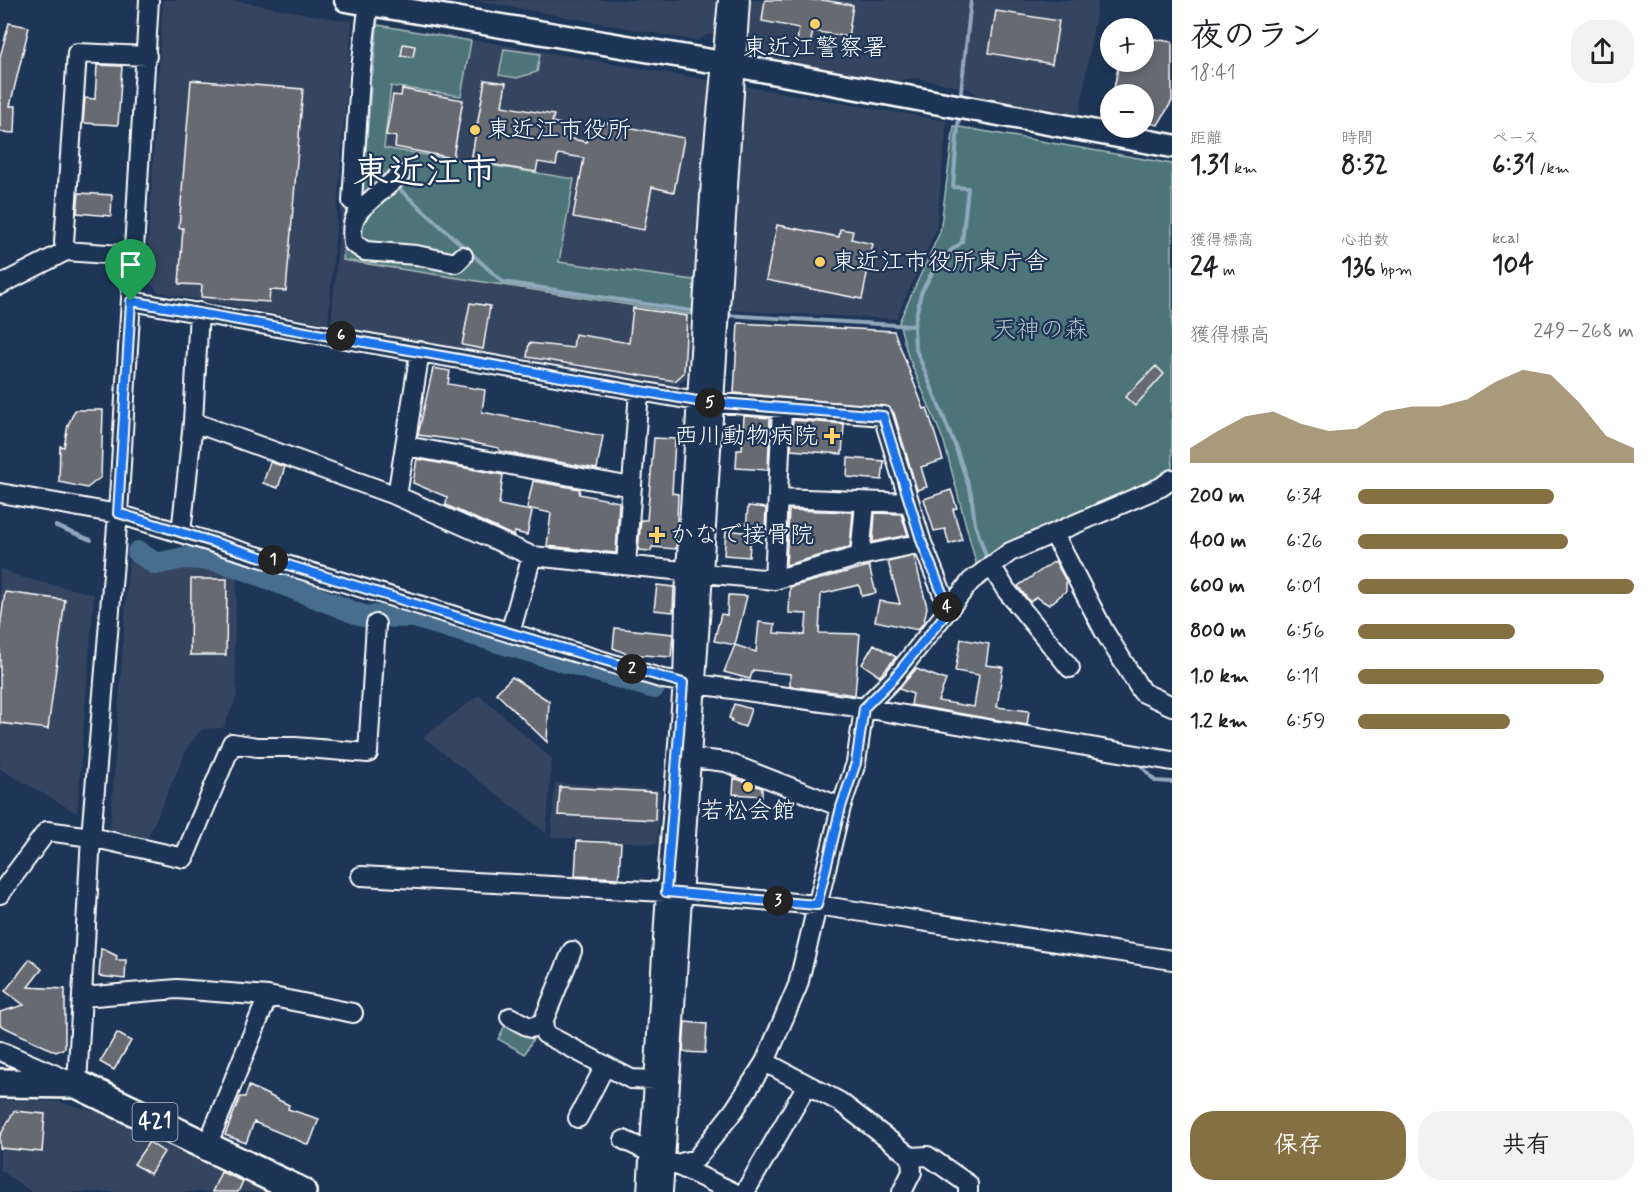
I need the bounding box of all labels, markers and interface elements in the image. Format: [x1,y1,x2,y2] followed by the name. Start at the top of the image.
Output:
[1190,15,1322,59] text: 夜のラン
[808,17,822,31] marker: 東近江警察署
[1100,18,1154,138] map controls
[1100,18,1154,72] button: +
[1571,20,1634,83] button: share
[743,33,887,64] place label: 東近江警察署
[1190,60,1235,87] text: 18:41
[1100,84,1154,138] button: −
[487,115,631,146] place label: 東近江市役所
[468,123,482,137] marker: 東近江市役所
[1190,128,1222,149] text: 距離
[1341,128,1373,149] text: 時間
[1492,128,1539,149] text: ペース
[1190,149,1230,183] text: 1.31
[1341,149,1388,183] text: 8:32
[1492,149,1535,183] text: 6:31
[353,150,497,197] district label: 東近江市
[1230,158,1258,179] text: km
[1535,158,1570,179] text: /km
[1492,228,1519,249] text: kcal
[1190,230,1254,251] text: 獲得標高
[1341,230,1389,251] text: 心拍数
[105,239,156,301] pin
[832,247,1048,278] place label: 東近江市役所東庁舎
[114,248,147,281] icon: arrive
[1492,249,1534,283] text: 104
[1190,251,1219,285] text: 24
[1341,251,1376,285] text: 136
[813,255,827,269] marker: 東近江市役所東庁舎
[1219,260,1236,281] text: m
[1376,260,1412,281] text: bpm
[992,315,1088,346] park label: 天神の森
[1533,318,1634,345] text: 249–268 m
[326,321,356,351] pin: 6
[1190,322,1270,349] text: 獲得標高
[337,325,345,346] text: 6
[695,388,725,418] pin: 5
[705,392,715,413] text: 5
[674,421,818,452] place label: 西川動物病院
[823,427,841,445] marker: 西川動物病院
[1190,483,1245,510] text: 200 m
[1286,483,1323,510] text: 6:34
[670,520,814,551] place label: かなで接骨院
[648,526,666,544] marker: かなで接骨院
[1190,528,1246,555] text: 400 m
[1286,528,1322,555] text: 6:26
[258,545,288,575] pin: 1
[269,549,277,570] text: 1
[1190,573,1245,600] text: 600 m
[1286,573,1321,600] text: 6:01
[932,592,962,622] pin: 4
[942,596,952,617] text: 4
[1190,618,1246,645] text: 800 m
[1286,618,1325,645] text: 6:56
[617,654,647,684] pin: 2
[628,658,636,679] text: 2
[1190,663,1249,690] text: 1.0 km
[1286,663,1319,690] text: 6:11
[1190,708,1247,735] text: 1.2 km
[1286,708,1326,735] text: 6:59
[741,780,755,794] marker: 若松会館
[700,796,796,827] place label: 若松会館
[763,886,793,916] pin: 3
[774,890,782,911] text: 3
[132,1103,178,1141] road number: 421
[1190,1111,1406,1180] button: 保存
[1418,1111,1634,1180] button: 共有

